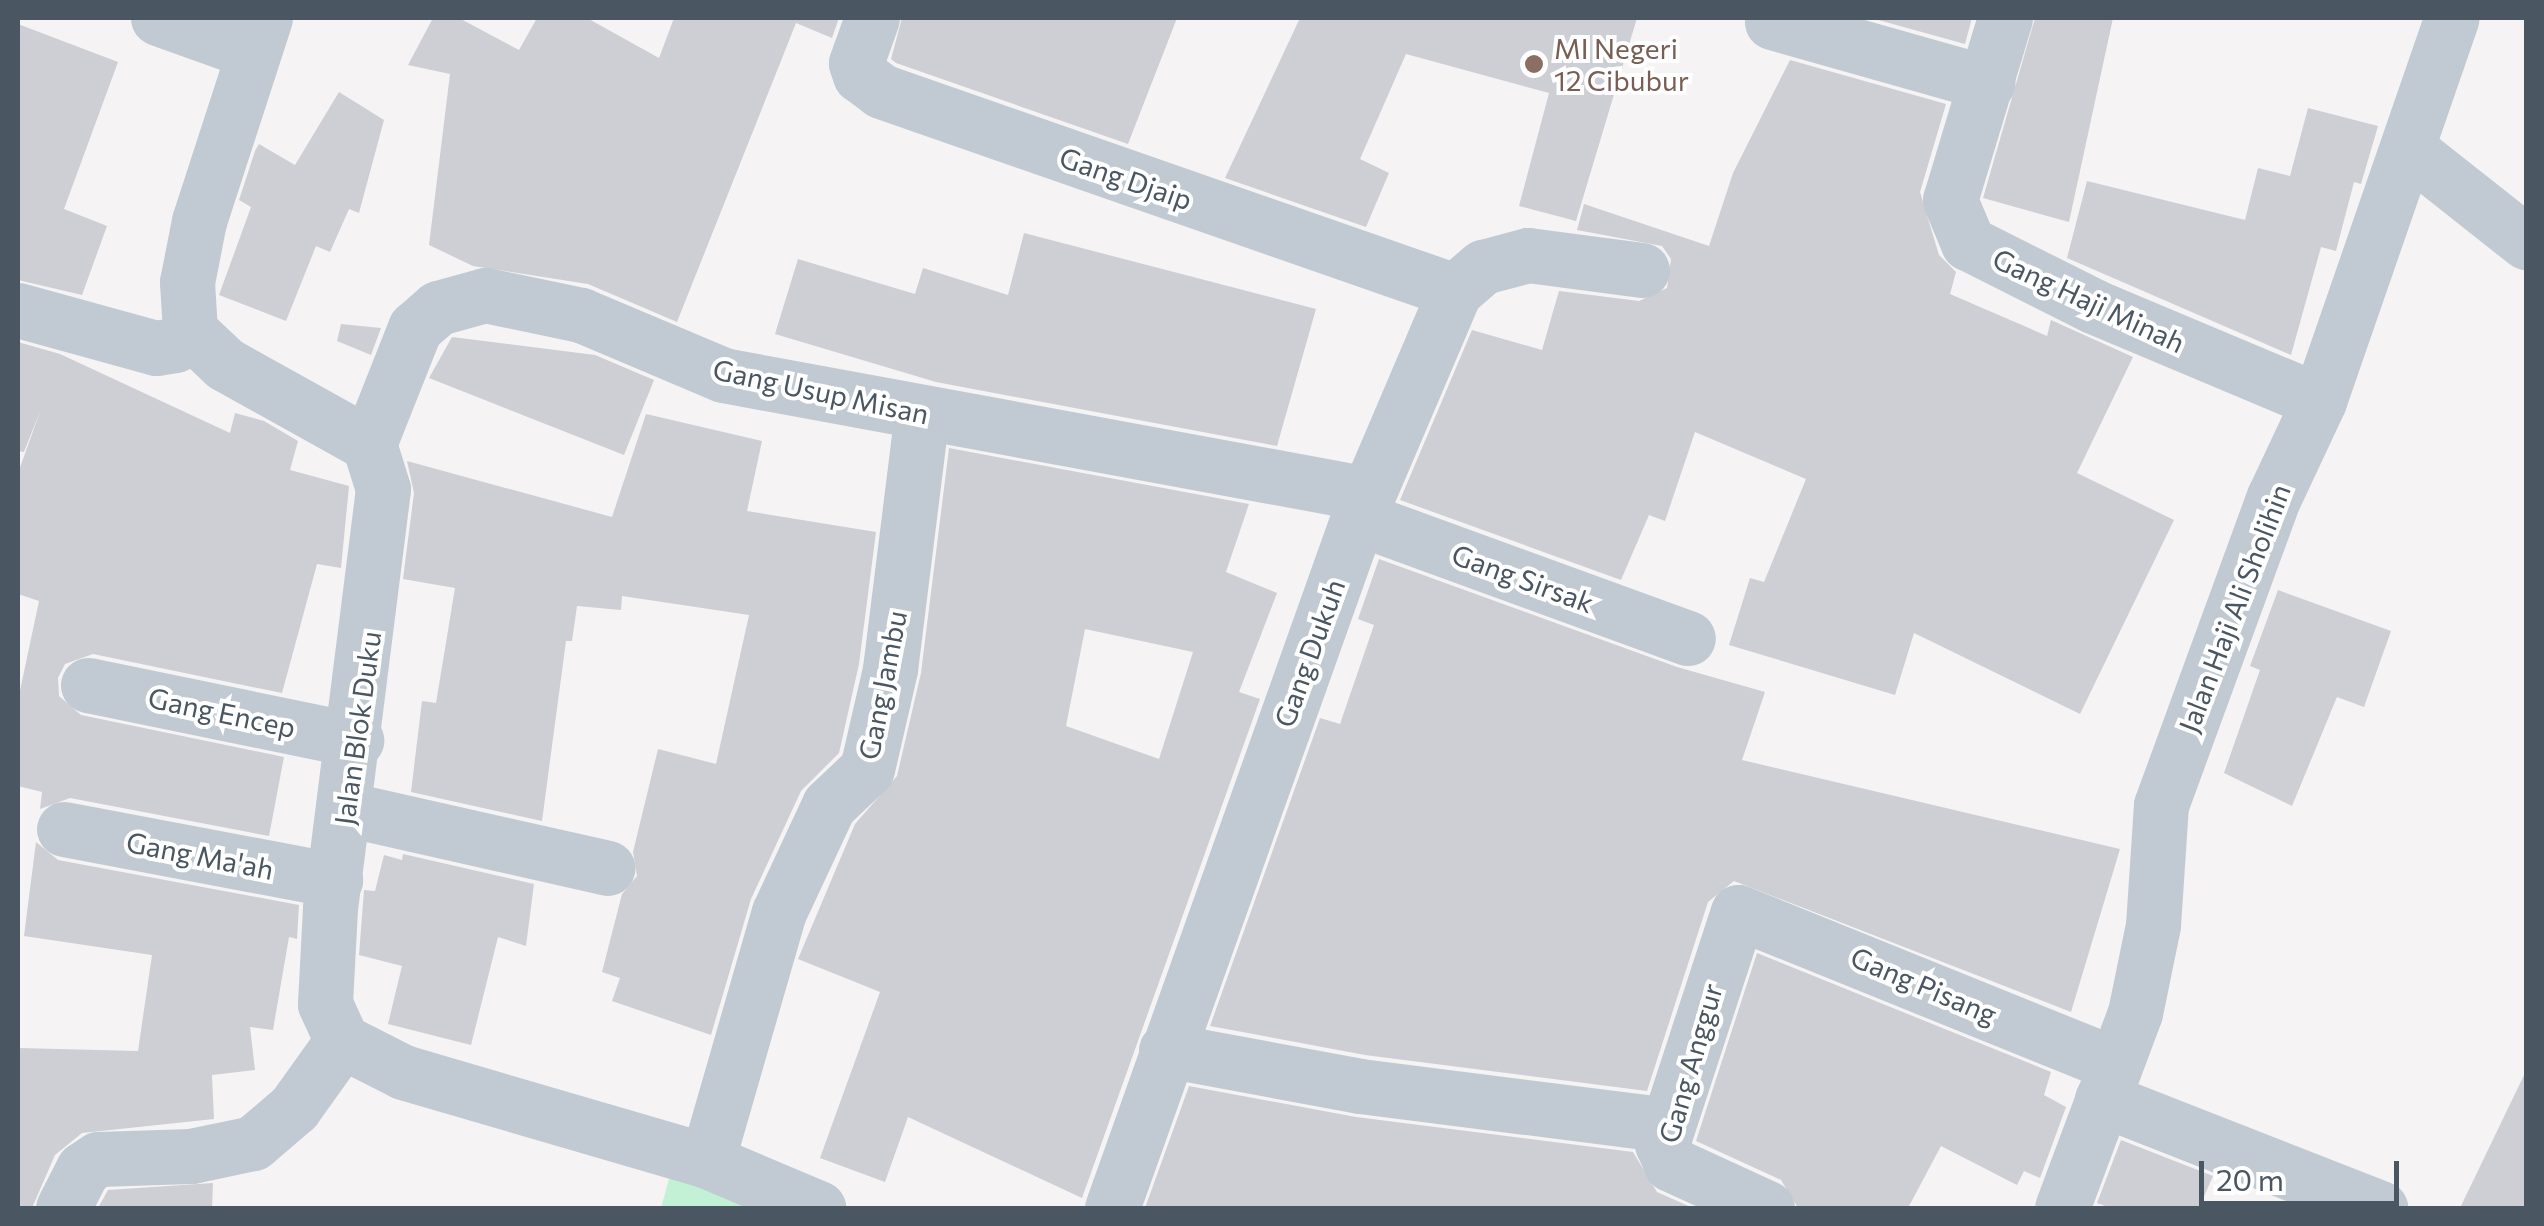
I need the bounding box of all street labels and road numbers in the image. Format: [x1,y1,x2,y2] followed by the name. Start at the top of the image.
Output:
[1055,140,1197,216] street label: Gang Djaip
[1988,241,2190,359] street label: Gang Haji Minah
[710,352,932,430] street label: Gang Usup Misan
[2171,479,2297,737] street label: Jalan Haji Ali Sholihin
[1447,537,1599,619] street label: Gang Sirsak
[1267,574,1351,732] street label: Gang Dukuh
[851,608,913,762] street label: Gang Jambu
[327,629,387,827] street label: Jalan Blok Duku
[145,680,299,744] street label: Gang Encep
[124,824,276,886] street label: Gang Ma'ah
[1846,939,2002,1031] street label: Gang Pisang
[1651,979,1729,1147] street label: Gang Anggur

